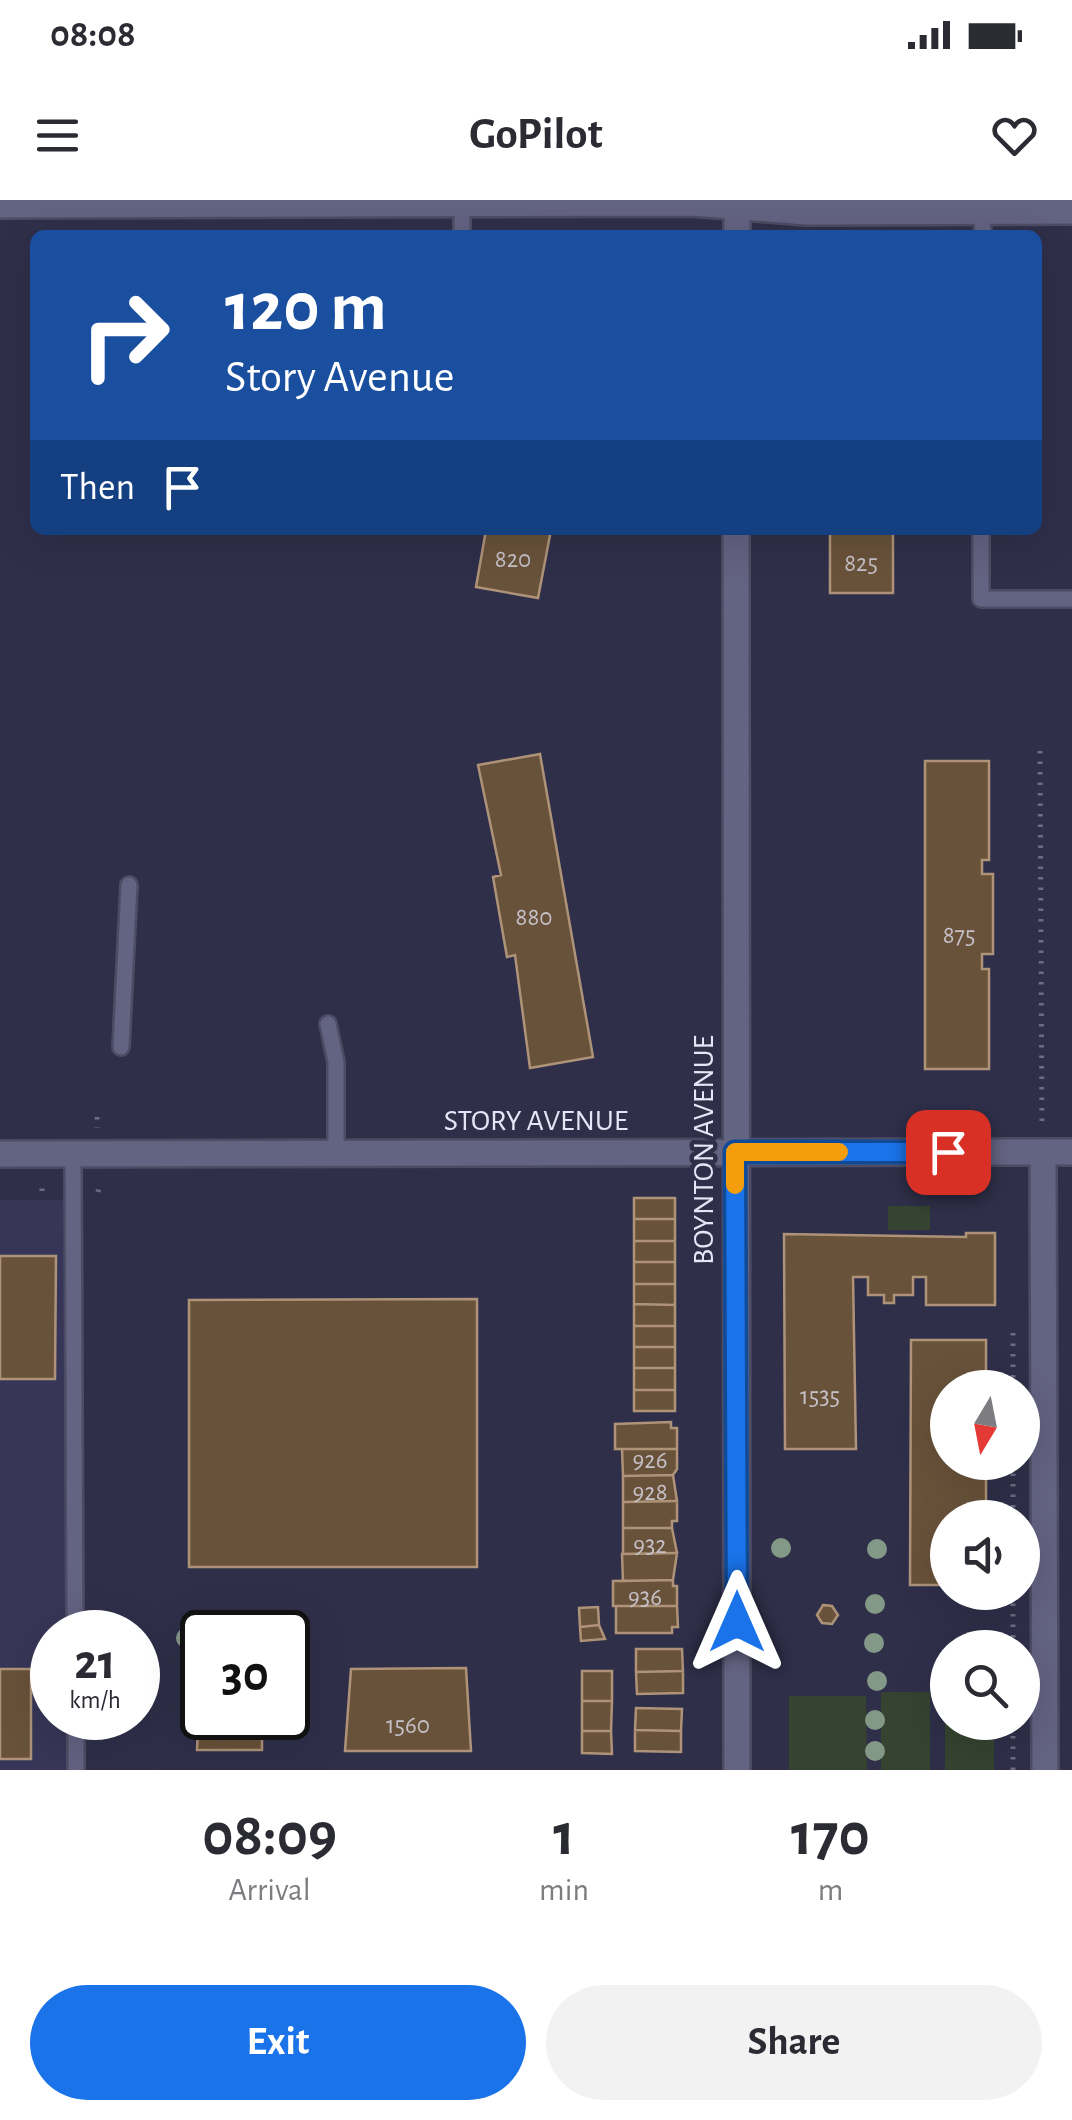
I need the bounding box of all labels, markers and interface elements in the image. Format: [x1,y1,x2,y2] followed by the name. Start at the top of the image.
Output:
[50,16,136,54] text: 08:08
[30,108,85,163] icon: menu
[987,108,1042,163] icon: heart
[469,112,603,157] text: GoPilot
[60,270,190,400] icon: right
[225,273,387,343] text: 120 m
[225,355,455,400] text: Story Avenue
[155,460,210,515] icon: arrive
[60,469,135,507] text: Then
[495,547,531,572] house number: 820
[844,551,878,576] house number: 825
[516,905,552,930] house number: 880
[943,923,975,948] house number: 875
[689,1035,719,1265] street label: BOYNTON AVENUE
[444,1106,628,1136] street label: STORY AVENUE
[906,1110,991,1195] pin
[921,1125,976,1180] icon: arrive
[930,1370,1040,1480] north arrow
[930,1370,1040,1740] map controls
[800,1384,840,1409] house number: 1535
[633,1448,667,1473] house number: 926
[633,1480,667,1505] house number: 928
[930,1500,1040,1610] button: sound
[633,1533,667,1558] house number: 932
[685,1570,789,1674] position arrow
[628,1585,662,1610] house number: 936
[180,1610,310,1740] speed limit sign: 30
[930,1630,1040,1740] button: search
[74,1638,116,1688] text: 21
[69,1688,121,1713] text: km/h
[386,1713,430,1738] house number: 1560
[202,1806,337,1866] text: 08:09
[553,1806,575,1866] text: 1
[791,1806,870,1866] text: 170
[228,1874,311,1906] text: Arrival
[539,1874,589,1906] text: min
[818,1874,843,1906] text: m
[30,1985,526,2100] button: Exit
[546,1985,1042,2100] button: Share

